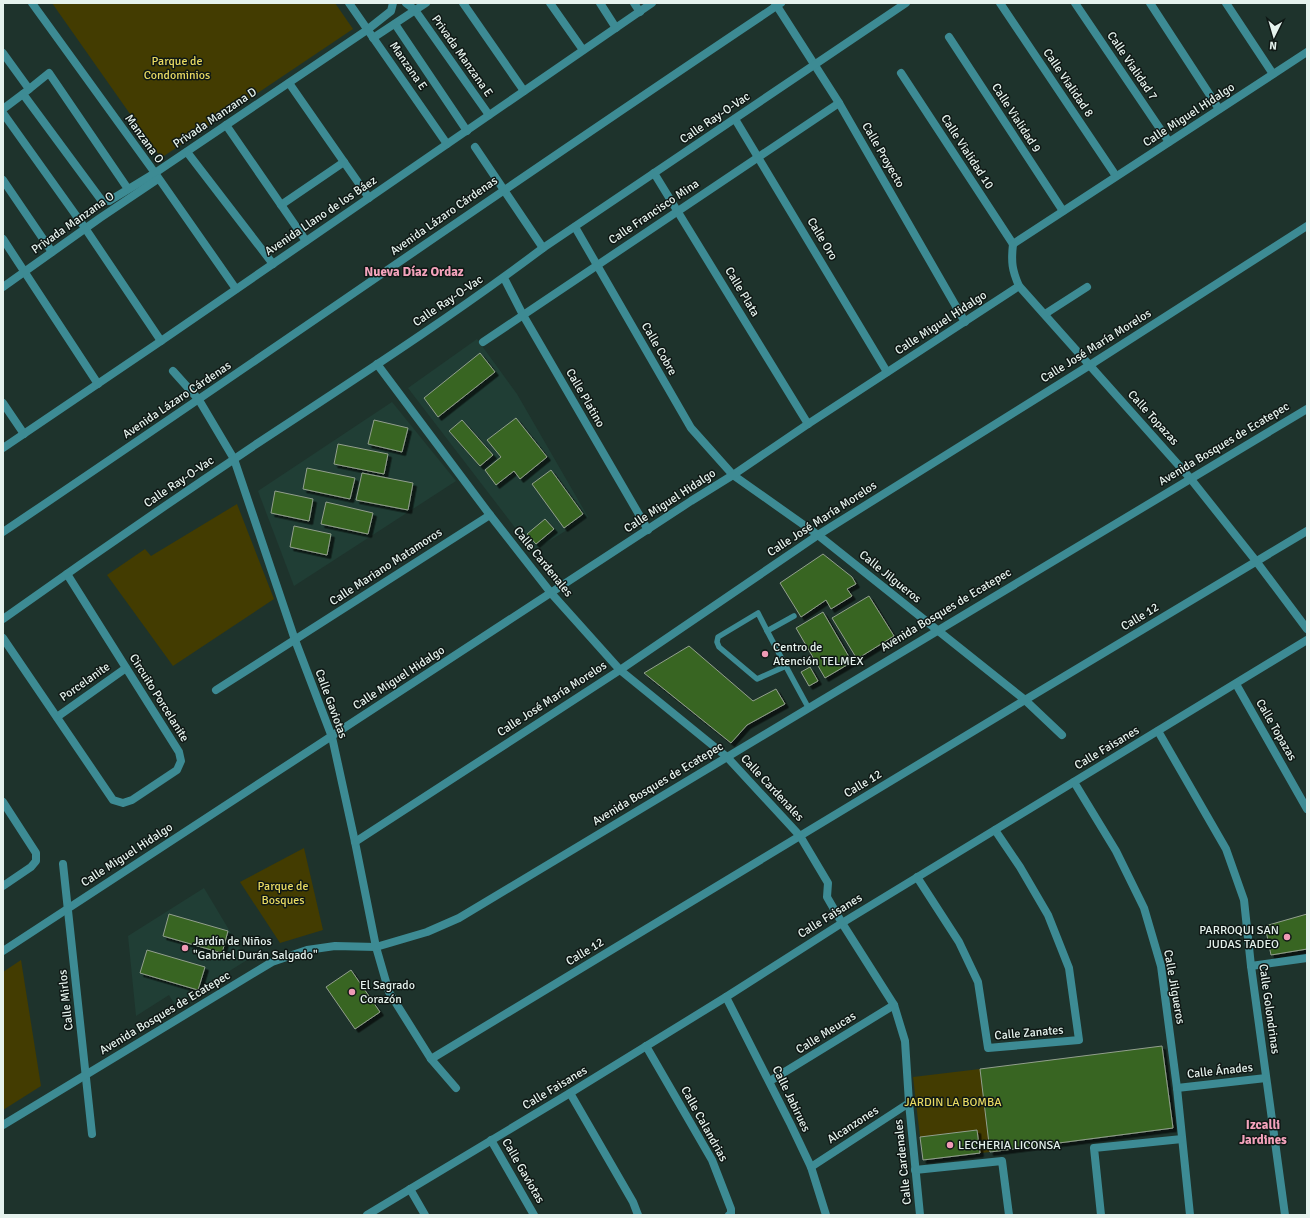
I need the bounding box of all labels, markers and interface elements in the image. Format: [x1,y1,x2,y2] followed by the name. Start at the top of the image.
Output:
[428,12,496,100] street label: Privada Manzana E
[1254,16,1294,56] north arrow
[1104,29,1160,103] street label: Calle Vialidad 7
[386,39,430,93] street label: Manzana E
[1269,39,1278,52] text: N
[1040,46,1096,120] street label: Calle Vialidad 8
[144,54,210,83] park label: Parque de Condominios
[1140,80,1238,150] street label: Calle Miguel Hidalgo
[988,81,1044,155] street label: Calle Vialidad 9
[170,84,260,152] street label: Privada Manzana D
[677,89,753,147] street label: Calle Ray-O-Vac
[121,112,167,167] street label: Manzana O
[937,112,997,192] street label: Calle Vialidad 10
[858,120,908,190] street label: Calle Proyecto
[262,173,380,259] street label: Avenida Llano de los Báez
[387,173,501,259] street label: Avenida Lázaro Cárdenas
[606,176,702,248] street label: Calle Francisco Mina
[29,189,117,257] street label: Privada Manzana O
[803,215,841,263] street label: Calle Oro
[364,264,464,280] district label: Nueva Díaz Ordaz
[721,264,763,320] street label: Calle Plata
[410,272,486,330] street label: Calle Ray-O-Vac
[892,288,990,358] street label: Calle Miguel Hidalgo
[1038,306,1154,386] street label: Calle José María Morelos
[638,320,680,378] street label: Calle Cobre
[120,358,234,442] street label: Avenida Lázaro Cárdenas
[562,366,608,430] street label: Calle Platino
[1124,387,1182,449] street label: Calle Topazas
[1156,399,1293,489] street label: Avenida Bosques de Ecatepec
[141,453,217,511] street label: Calle Ray-O-Vac
[621,466,719,536] street label: Calle Miguel Hidalgo
[764,478,880,560] street label: Calle José María Morelos
[510,524,576,600] street label: Calle Cardenales
[327,525,445,609] street label: Calle Mariano Matamoros
[856,547,924,607] street label: Calle Jilgueros
[878,565,1015,655] street label: Avenida Bosques de Ecatepec
[1118,600,1162,634] street label: Calle 12
[773,640,864,669] place label: Centro de Atención TELMEX
[350,643,448,713] street label: Calle Miguel Hidalgo
[760,649,770,659] marker: Centro de Atención TELMEX
[126,651,192,745] street label: Circuito Porcelanite
[494,658,610,740] street label: Calle José María Morelos
[57,659,113,705] street label: Porcelanite
[312,667,350,741] street label: Calle Gaviotas
[1252,696,1300,764] street label: Calle Topazas
[1072,723,1142,773] street label: Calle Faisanes
[590,739,727,829] street label: Avenida Bosques de Ecatepec
[737,751,807,825] street label: Calle Cardenales
[841,767,885,801] street label: Calle 12
[78,820,176,890] street label: Calle Miguel Hidalgo
[258,879,308,908] park label: Parque de Bosques
[795,890,865,942] street label: Calle Faisanes
[1199,923,1279,952] place label: PARROQUI SAN JUDAS TADEO
[1282,932,1292,942] marker: PARROQUI SAN JUDAS TADEO
[193,934,318,963] place label: Jardín de Niños "Gabriel Durán Salgado"
[563,935,607,969] street label: Calle 12
[180,943,190,953] marker: Jardín de Niños "Gabriel Durán Salgado"
[1160,949,1188,1025] street label: Calle Jilgueros
[1255,963,1283,1055] street label: Calle Golondrinas
[97,968,234,1058] street label: Avenida Bosques de Ecatepec
[55,969,77,1031] street label: Calle Mirlos
[360,978,415,1007] place label: El Sagrado Corazón
[347,987,357,997] marker: El Sagrado Corazón
[793,1009,859,1057] street label: Calle Meucas
[994,1023,1064,1043] street label: Calle Zanates
[1186,1060,1254,1082] street label: Calle Ánades
[520,1063,590,1113] street label: Calle Faisanes
[769,1064,813,1134] street label: Calle Jabirues
[677,1084,731,1164] street label: Calle Calandrias
[904,1095,1002,1110] park label: JARDIN LA BOMBA
[825,1103,881,1147] street label: Alcanzones
[1239,1117,1287,1148] district label: Izcalli Jardines
[891,1118,915,1206] street label: Calle Cardenales
[498,1136,548,1206] street label: Calle Gaviotas
[958,1138,1061,1153] place label: LECHERIA LICONSA
[945,1140,955,1150] marker: LECHERIA LICONSA

